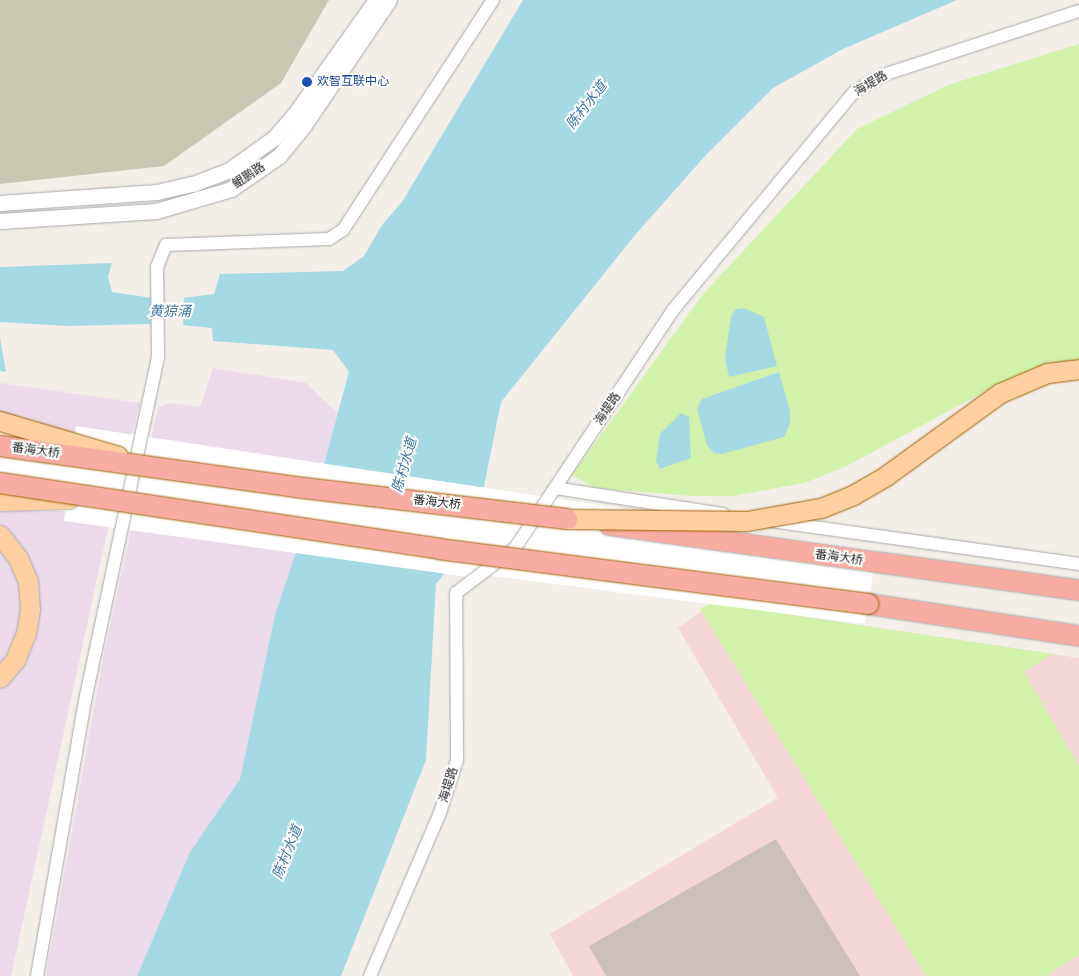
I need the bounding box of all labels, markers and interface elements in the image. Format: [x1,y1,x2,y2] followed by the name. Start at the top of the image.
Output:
[852,69,890,99] street label: 海堤路
[317,75,389,89] place label: 欢智互联中心
[301,76,313,88] marker: 欢智互联中心
[562,78,610,132] water label: 陈村水道
[230,160,268,192] street label: 鲲鹏路
[149,303,191,319] water label: 黄猄涌
[592,390,624,428] street label: 海堤路
[388,436,420,494] water label: 陈村水道
[11,441,61,461] street label: 番海大桥
[412,493,462,513] street label: 番海大桥
[814,548,864,568] street label: 番海大桥
[437,766,461,804] street label: 海堤路
[269,823,305,881] water label: 陈村水道

